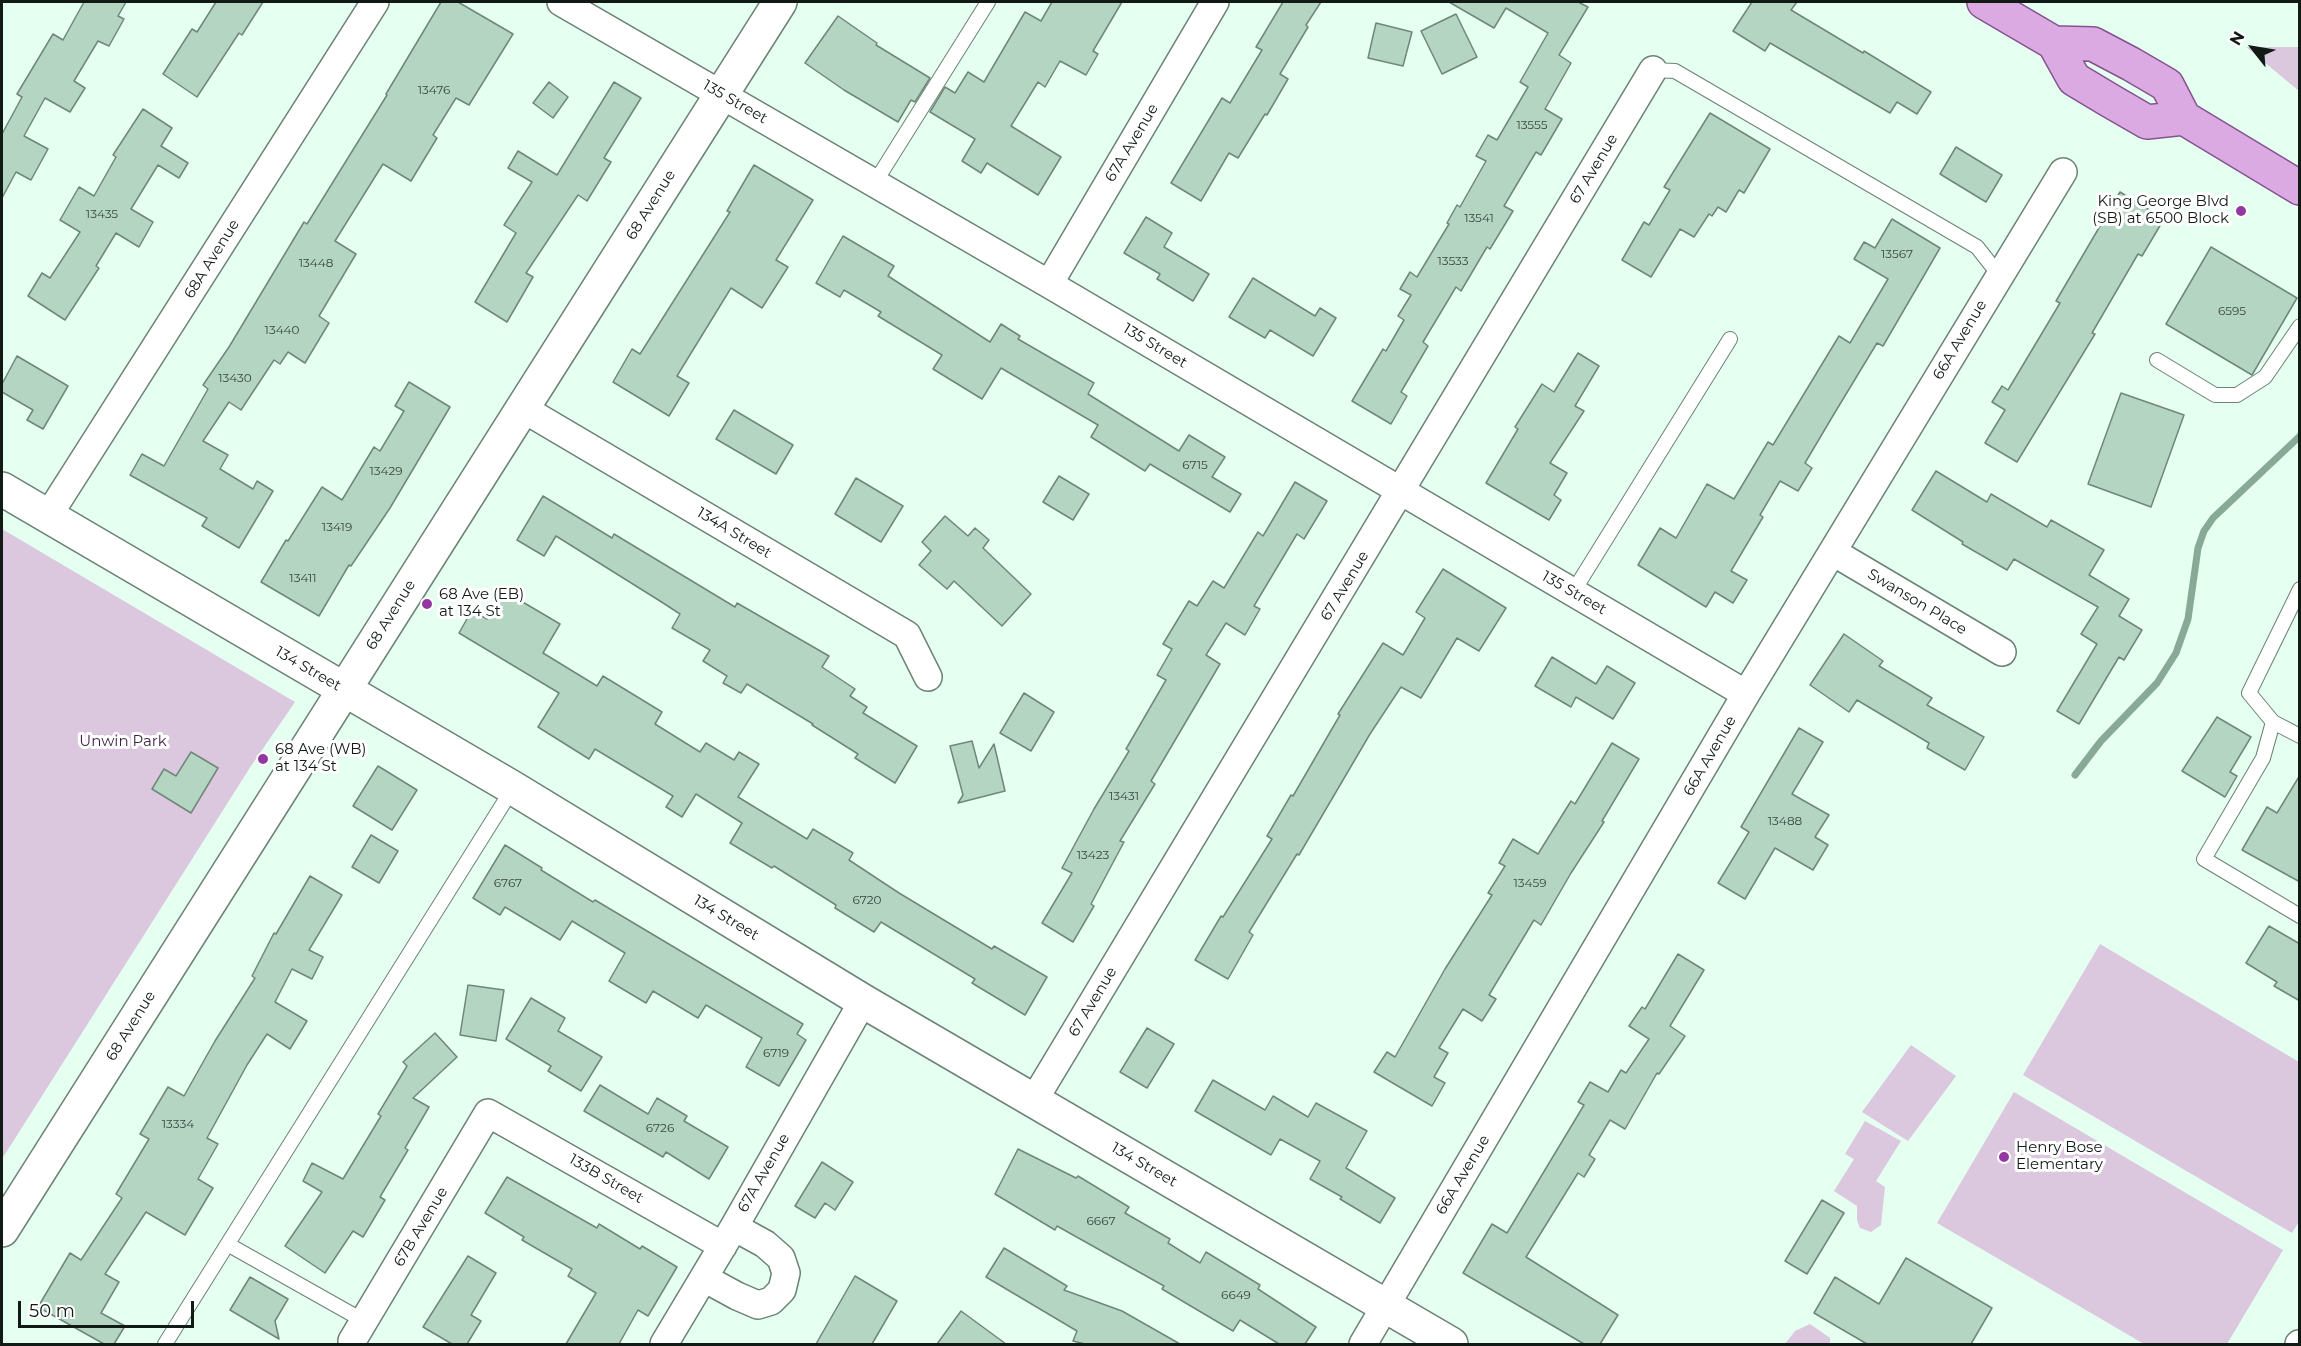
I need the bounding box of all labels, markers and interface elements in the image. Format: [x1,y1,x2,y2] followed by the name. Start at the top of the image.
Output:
[2223,18,2283,78] north arrow
[2226,28,2249,49] text: N
[700,76,770,128] street label: 135 Street
[418,83,450,97] house number: 13476
[1102,101,1162,185] street label: 67A Avenue
[1516,118,1548,132] house number: 13555
[1566,131,1622,207] street label: 67 Avenue
[622,167,680,243] street label: 68 Avenue
[2092,193,2229,228] place label: King George Blvd (SB) at 6500 Block
[2234,204,2248,218] marker: King George Blvd (SB) at 6500 Block
[86,207,118,221] house number: 13435
[1464,211,1494,225] house number: 13541
[181,216,243,302] street label: 68A Avenue
[1881,247,1913,261] house number: 13567
[1437,254,1469,268] house number: 13533
[299,256,333,270] house number: 13448
[1929,297,1991,383] street label: 66A Avenue
[2218,304,2246,318] house number: 6595
[1120,320,1190,372] street label: 135 Street
[265,323,299,337] house number: 13440
[218,371,252,385] house number: 13430
[1182,458,1208,472] house number: 6715
[369,464,403,478] house number: 13429
[693,504,775,562] street label: 134A Street
[322,520,352,534] house number: 13419
[1317,548,1373,624] street label: 67 Avenue
[1864,565,1970,639] street label: Swanson Place
[1539,567,1609,619] street label: 135 Street
[289,571,317,585] house number: 13411
[362,577,420,653] street label: 68 Avenue
[439,586,524,621] place label: 68 Ave (EB) at 134 St
[420,597,434,611] marker: 68 Ave (EB) at 134 St
[272,643,344,695] street label: 134 Street
[1680,713,1740,799] street label: 66A Avenue
[79,733,167,751] park label: Unwin Park
[275,741,367,776] place label: 68 Ave (WB) at 134 St
[256,752,270,766] marker: 68 Ave (WB) at 134 St
[1109,789,1139,803] house number: 13431
[1768,814,1802,828] house number: 13488
[1077,848,1109,862] house number: 13423
[494,876,522,890] house number: 6767
[1513,876,1547,890] house number: 13459
[690,891,762,945] street label: 134 Street
[852,893,882,907] house number: 6720
[1065,964,1121,1040] street label: 67 Avenue
[102,988,160,1064] street label: 68 Avenue
[763,1046,789,1060] house number: 6719
[162,1117,194,1131] house number: 13334
[646,1121,674,1135] house number: 6726
[734,1130,794,1216] street label: 67A Avenue
[1432,1132,1494,1218] street label: 66A Avenue
[1108,1139,1180,1191] street label: 134 Street
[2016,1139,2103,1174] place label: Henry Bose Elementary
[566,1150,646,1208] street label: 133B Street
[1997,1150,2011,1164] marker: Henry Bose Elementary
[390,1184,452,1270] street label: 67B Avenue
[1087,1214,1115,1228] house number: 6667
[1221,1288,1251,1302] house number: 6649
[21,1289,196,1327] scale bar
[29,1300,75,1322] text: 50 m

